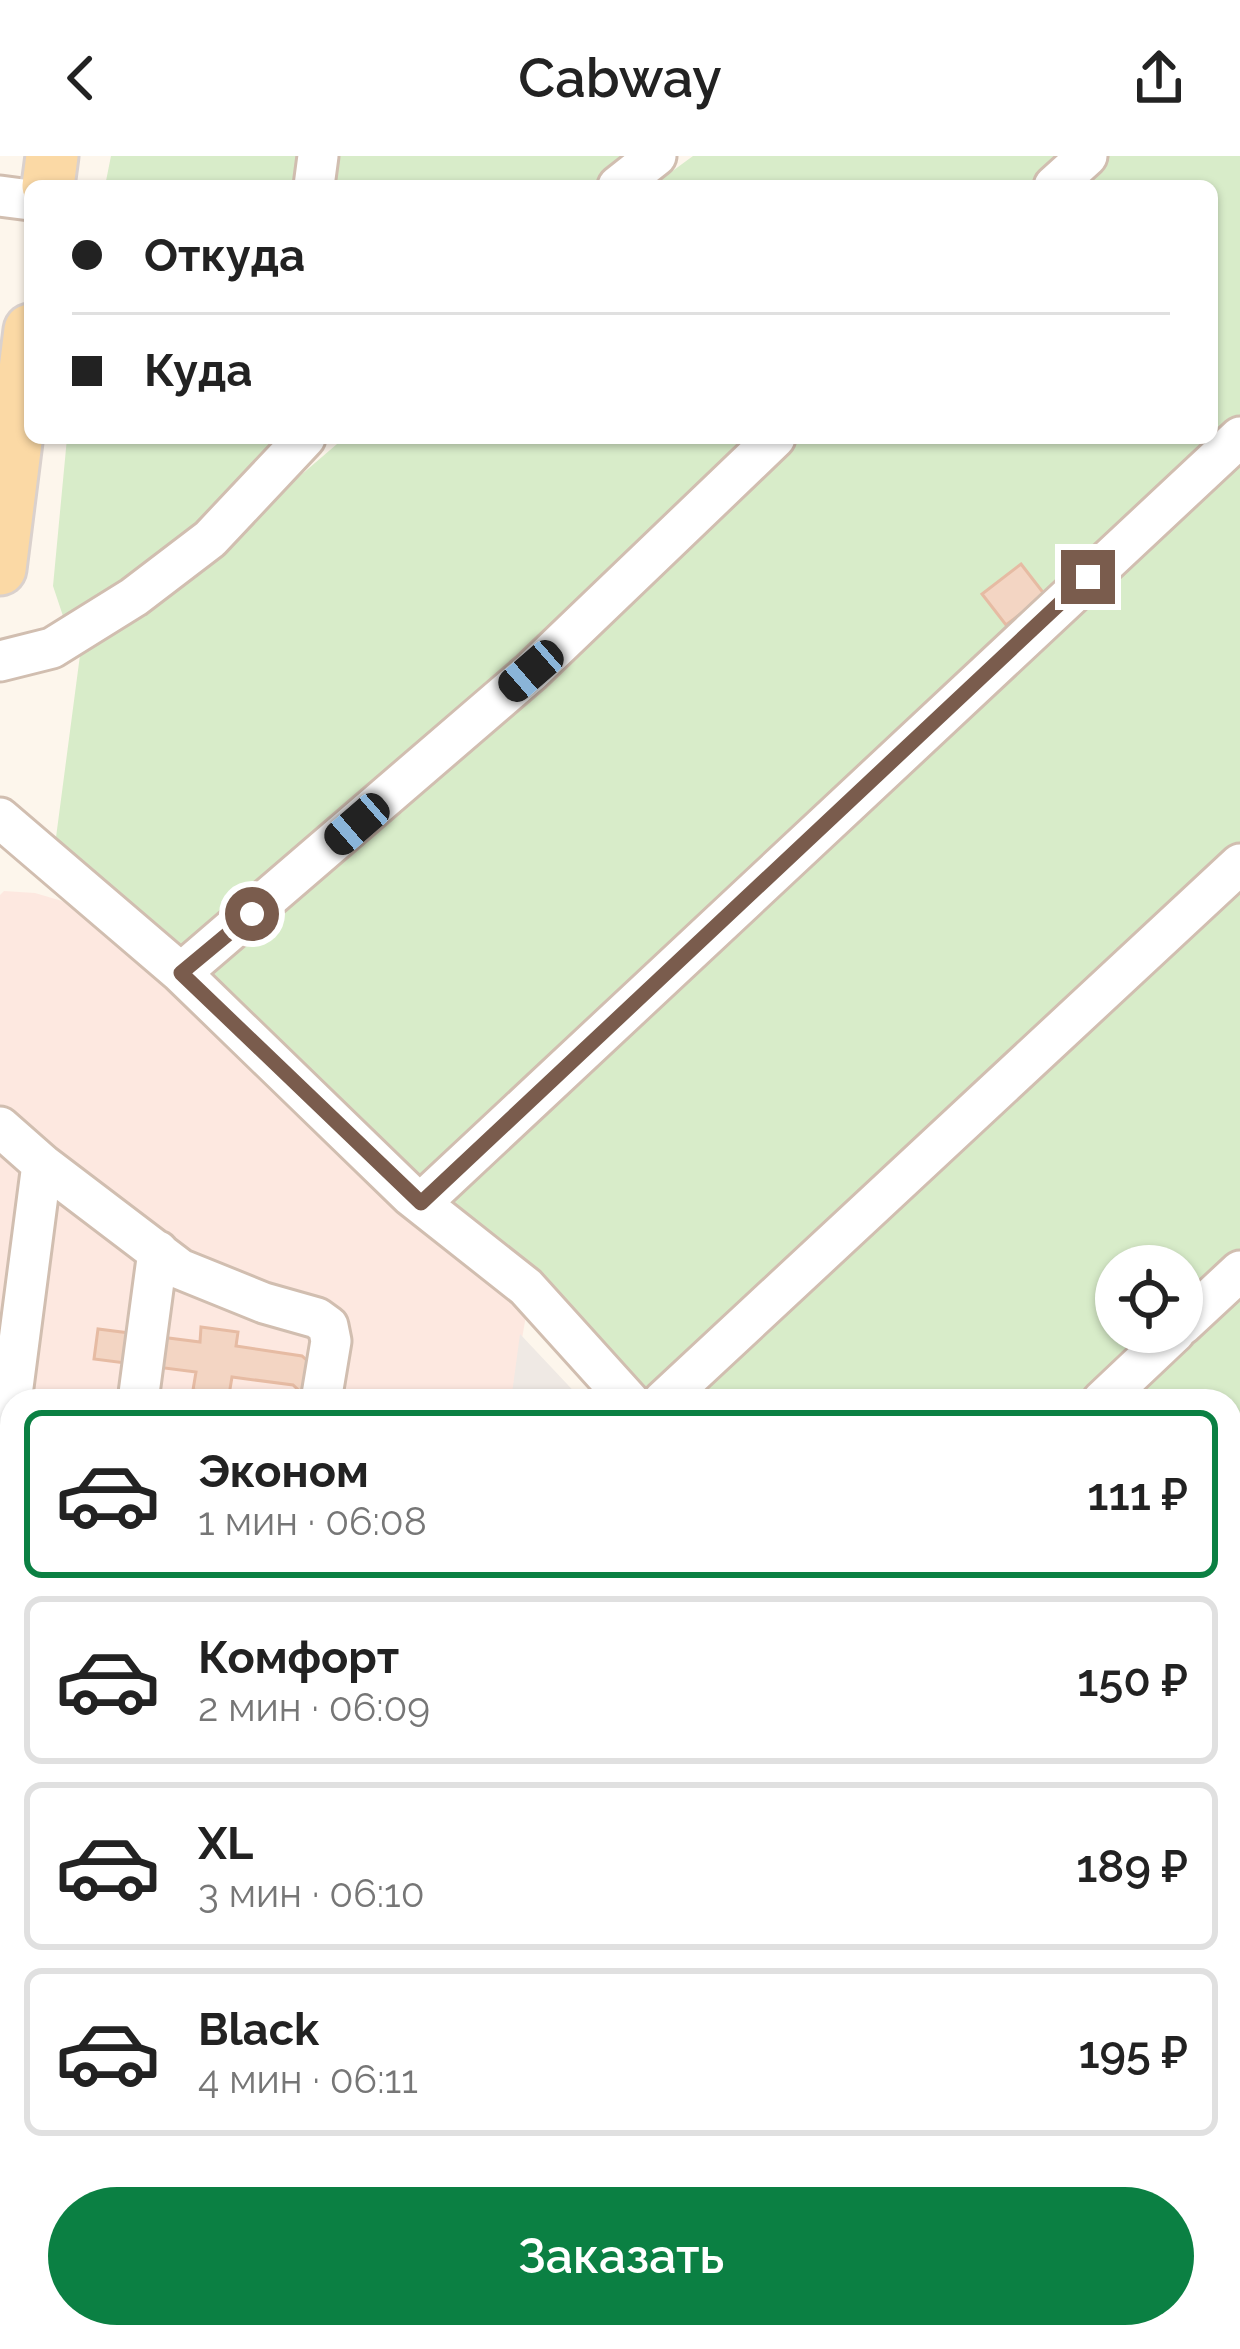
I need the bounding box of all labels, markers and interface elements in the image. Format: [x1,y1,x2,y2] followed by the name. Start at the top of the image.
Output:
[48,45,114,111] icon: back
[1126,45,1192,111] icon: share
[518,46,722,110] text: Cabway
[144,229,305,282] text: Откуда
[144,344,252,397] text: Куда
[1061,550,1115,604] route end
[492,634,570,708] car
[318,787,396,861] car
[225,887,279,941] route start
[1095,1245,1203,1353] map controls
[1095,1245,1203,1353] button: locate
[54,1440,162,1548] icon: car
[198,1445,369,1498] text: Эконом
[1087,1468,1188,1521] text: 111 ₽
[198,1498,427,1544] text: 1 мин · 06:08
[54,1626,162,1734] icon: car
[198,1631,399,1684] text: Комфорт
[1077,1654,1188,1707] text: 150 ₽
[198,1684,430,1730] text: 2 мин · 06:09
[54,1812,162,1920] icon: car
[198,1817,253,1870] text: XL
[1076,1840,1188,1893] text: 189 ₽
[198,1870,425,1916] text: 3 мин · 06:10
[54,1998,162,2106] icon: car
[198,2003,319,2056] text: Black
[1078,2026,1188,2079] text: 195 ₽
[198,2056,418,2102] text: 4 мин · 06:11
[48,2187,1194,2325] button: Заказать

